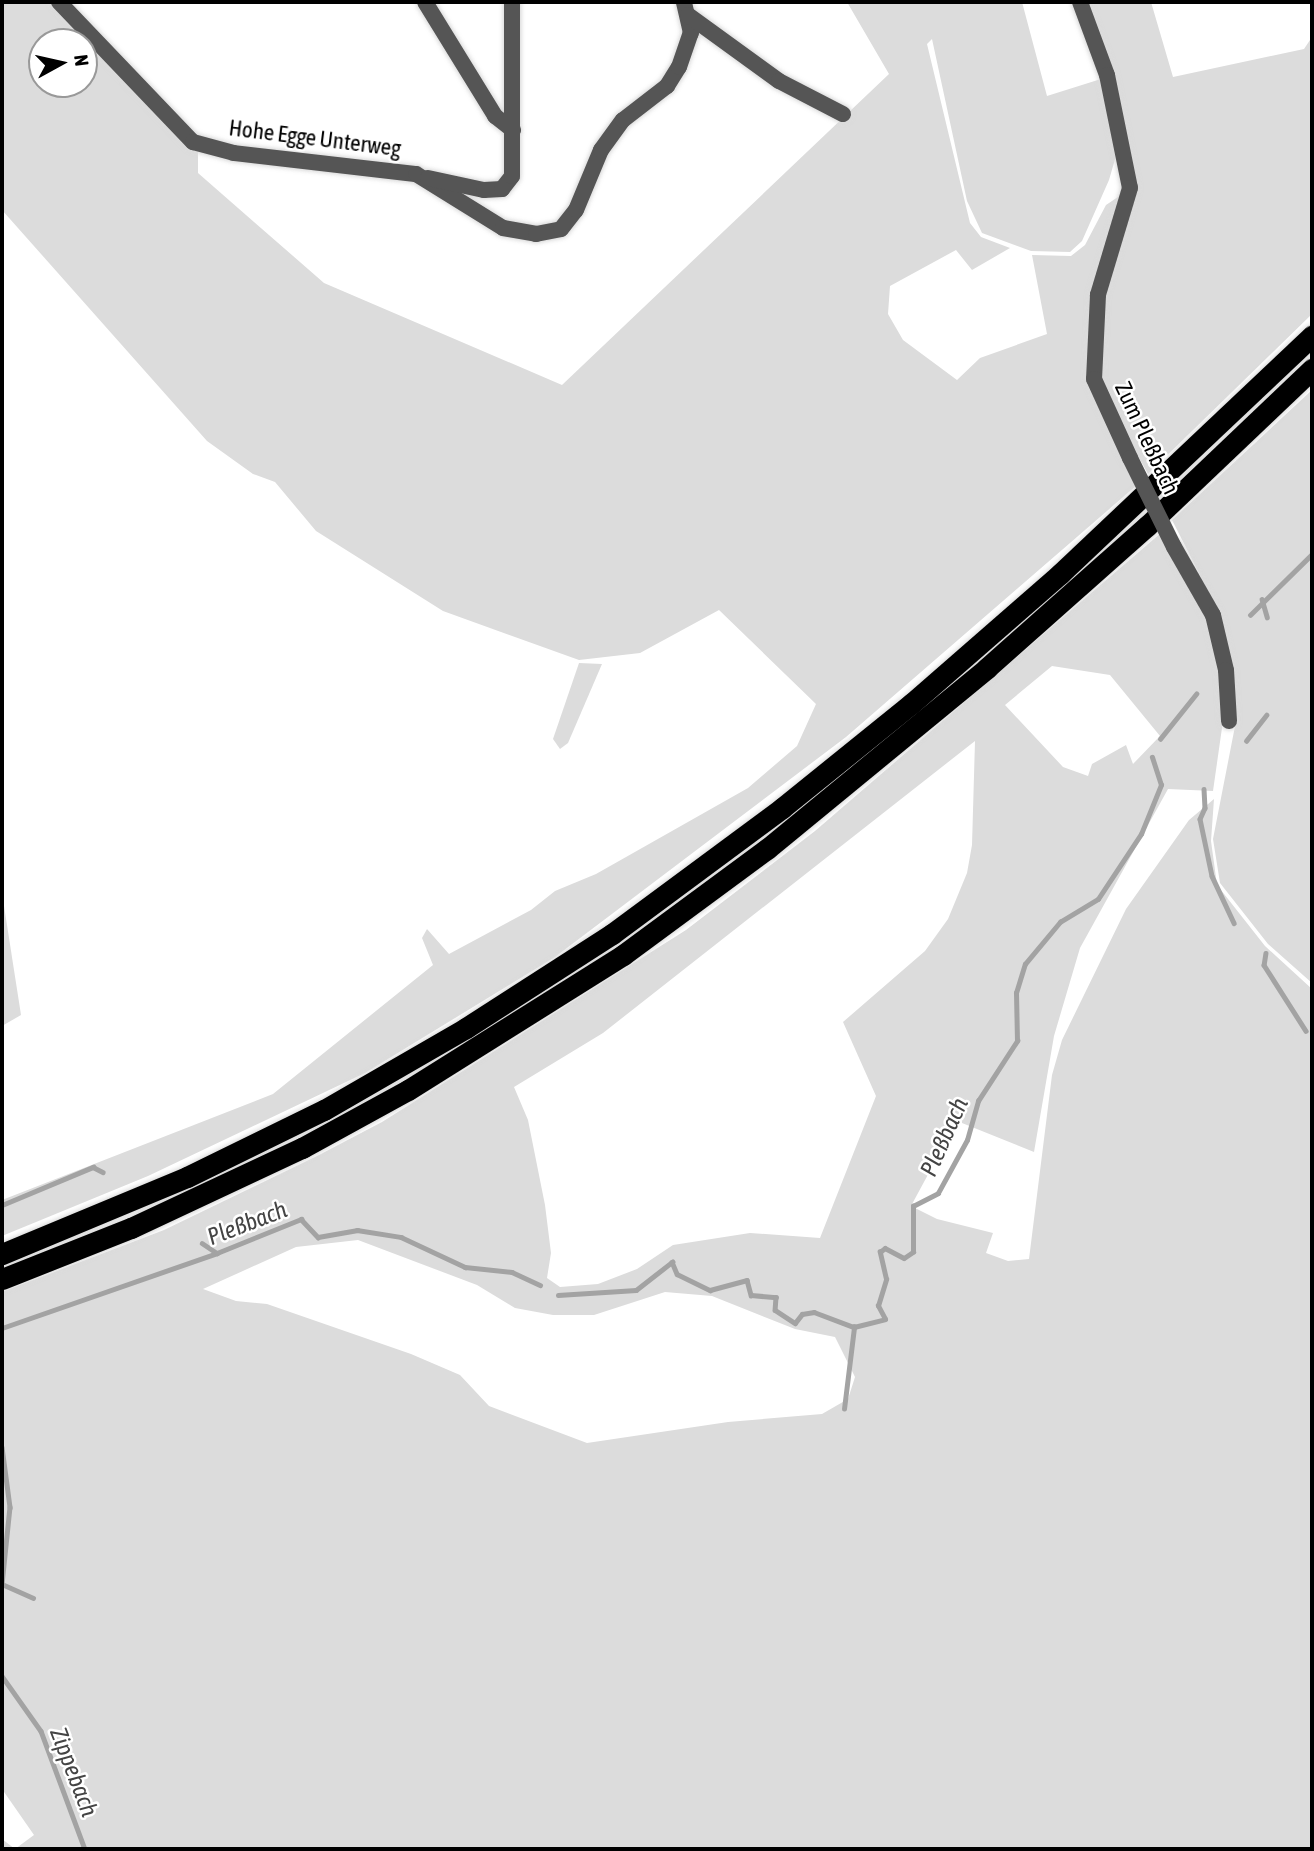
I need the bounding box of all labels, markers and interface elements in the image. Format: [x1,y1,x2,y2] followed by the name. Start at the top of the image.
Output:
[28,28,98,98] north arrow
[70,53,93,67] text: N
[227,114,403,162] street label: Hohe Egge Unterweg
[1109,377,1185,499] street label: Zum Pleßbach
[914,1093,974,1181] water label: Pleßbach
[203,1195,291,1251] water label: Pleßbach
[44,1723,104,1821] water label: Zippebach

